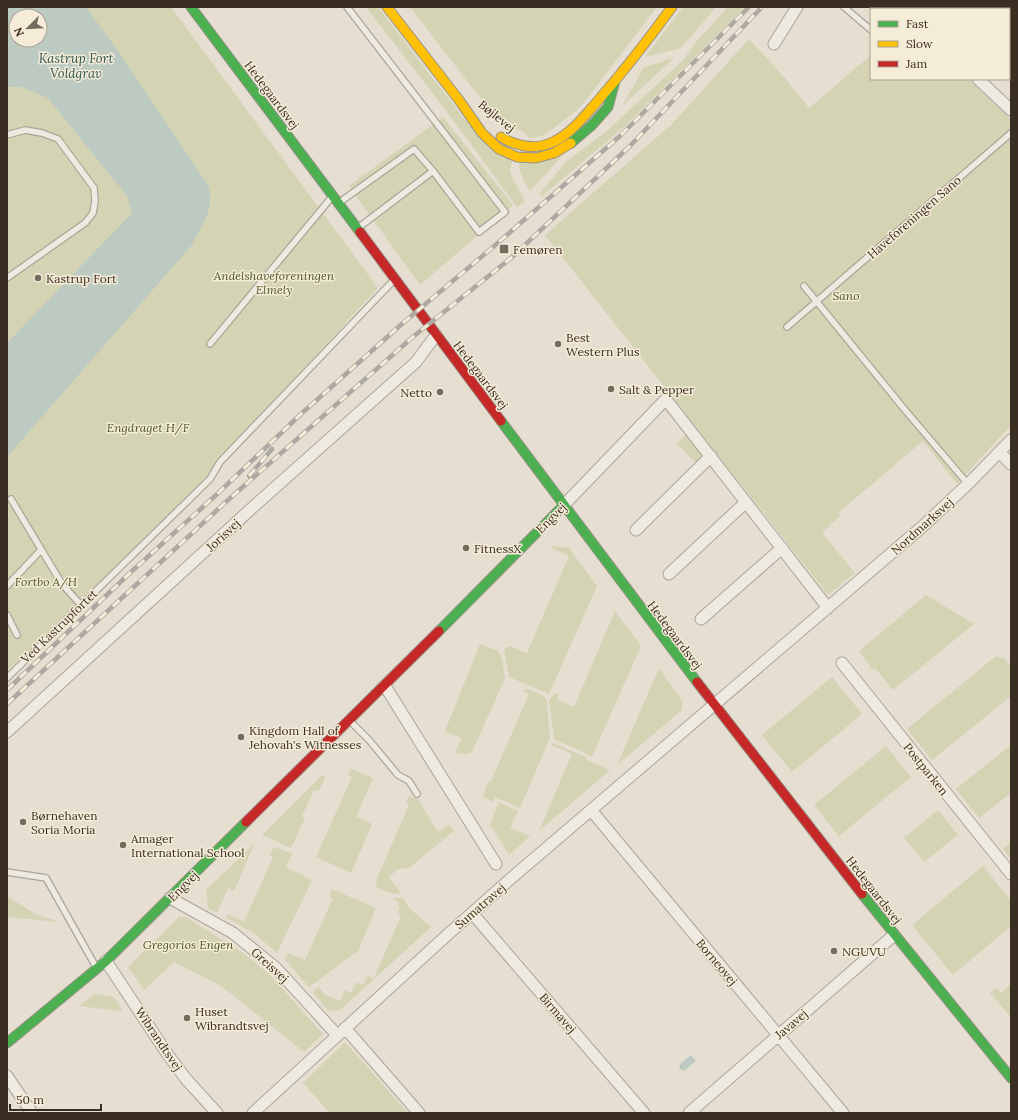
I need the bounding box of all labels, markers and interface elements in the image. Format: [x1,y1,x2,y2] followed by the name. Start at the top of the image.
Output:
[8,8,48,48] north arrow
[870,8,1010,80] legend
[906,16,929,31] text: Fast
[11,25,27,39] text: N
[906,36,933,51] text: Slow
[39,50,114,82] water label: Kastrup Fort Voldgrav
[905,56,927,71] text: Jam
[241,58,303,132] street label: Hedegaardsvej
[476,97,518,135] street label: Bøjlevej
[864,172,964,262] street label: Haveforeningen Sano
[513,242,563,257] place label: Femøren
[498,243,510,255] marker: Femøren
[213,268,335,297] park label: Andelshaveforeningen Elmely
[46,271,117,286] place label: Kastrup Fort
[33,273,43,283] marker: Kastrup Fort
[832,288,860,303] park label: Sano
[566,330,640,359] place label: Best Western Plus
[450,338,512,412] street label: Hedegaardsvej
[553,339,563,349] marker: Best Western Plus
[619,382,695,397] place label: Salt & Pepper
[606,384,616,394] marker: Salt & Pepper
[400,385,432,400] place label: Netto
[435,387,445,397] marker: Netto
[107,420,190,436] park label: Engdraget H/F
[888,494,956,558] street label: Nordmarksvej
[533,500,569,536] street label: Engvej
[202,515,243,555] street label: Jorisvej
[474,541,522,556] place label: FitnessX
[461,543,471,553] marker: FitnessX
[15,574,77,590] park label: Fortbo A/H
[17,586,101,667] street label: Ved Kastrupfortet
[644,598,706,672] street label: Hedegaardsvej
[248,723,362,752] place label: Kingdom Hall of Jehovah's Witnesses
[236,732,246,742] marker: Kingdom Hall of Jehovah's Witnesses
[900,740,952,798] street label: Postparken
[31,808,98,837] place label: Børnehaven Soria Moria
[18,817,28,827] marker: Børnehaven Soria Moria
[130,831,244,860] place label: Amager International School
[118,840,128,850] marker: Amager International School
[843,853,905,927] street label: Hedegaardsvej
[165,868,201,904] street label: Engvej
[452,880,508,932] street label: Sumatravej
[693,936,741,988] street label: Borneovej
[143,937,234,952] park label: Gregorios Engen
[248,944,292,986] street label: Greisvej
[842,944,886,959] place label: NGUVU
[829,946,839,956] marker: NGUVU
[536,990,580,1036] street label: Birmavej
[132,1004,186,1074] street label: Wibrandtsvej
[195,1004,269,1033] place label: Huset Wibrandtsvej
[771,1006,810,1043] street label: Javavej
[182,1013,192,1023] marker: Huset Wibrandtsvej
[10,1086,101,1112] scale bar
[16,1092,44,1107] text: 50 m

